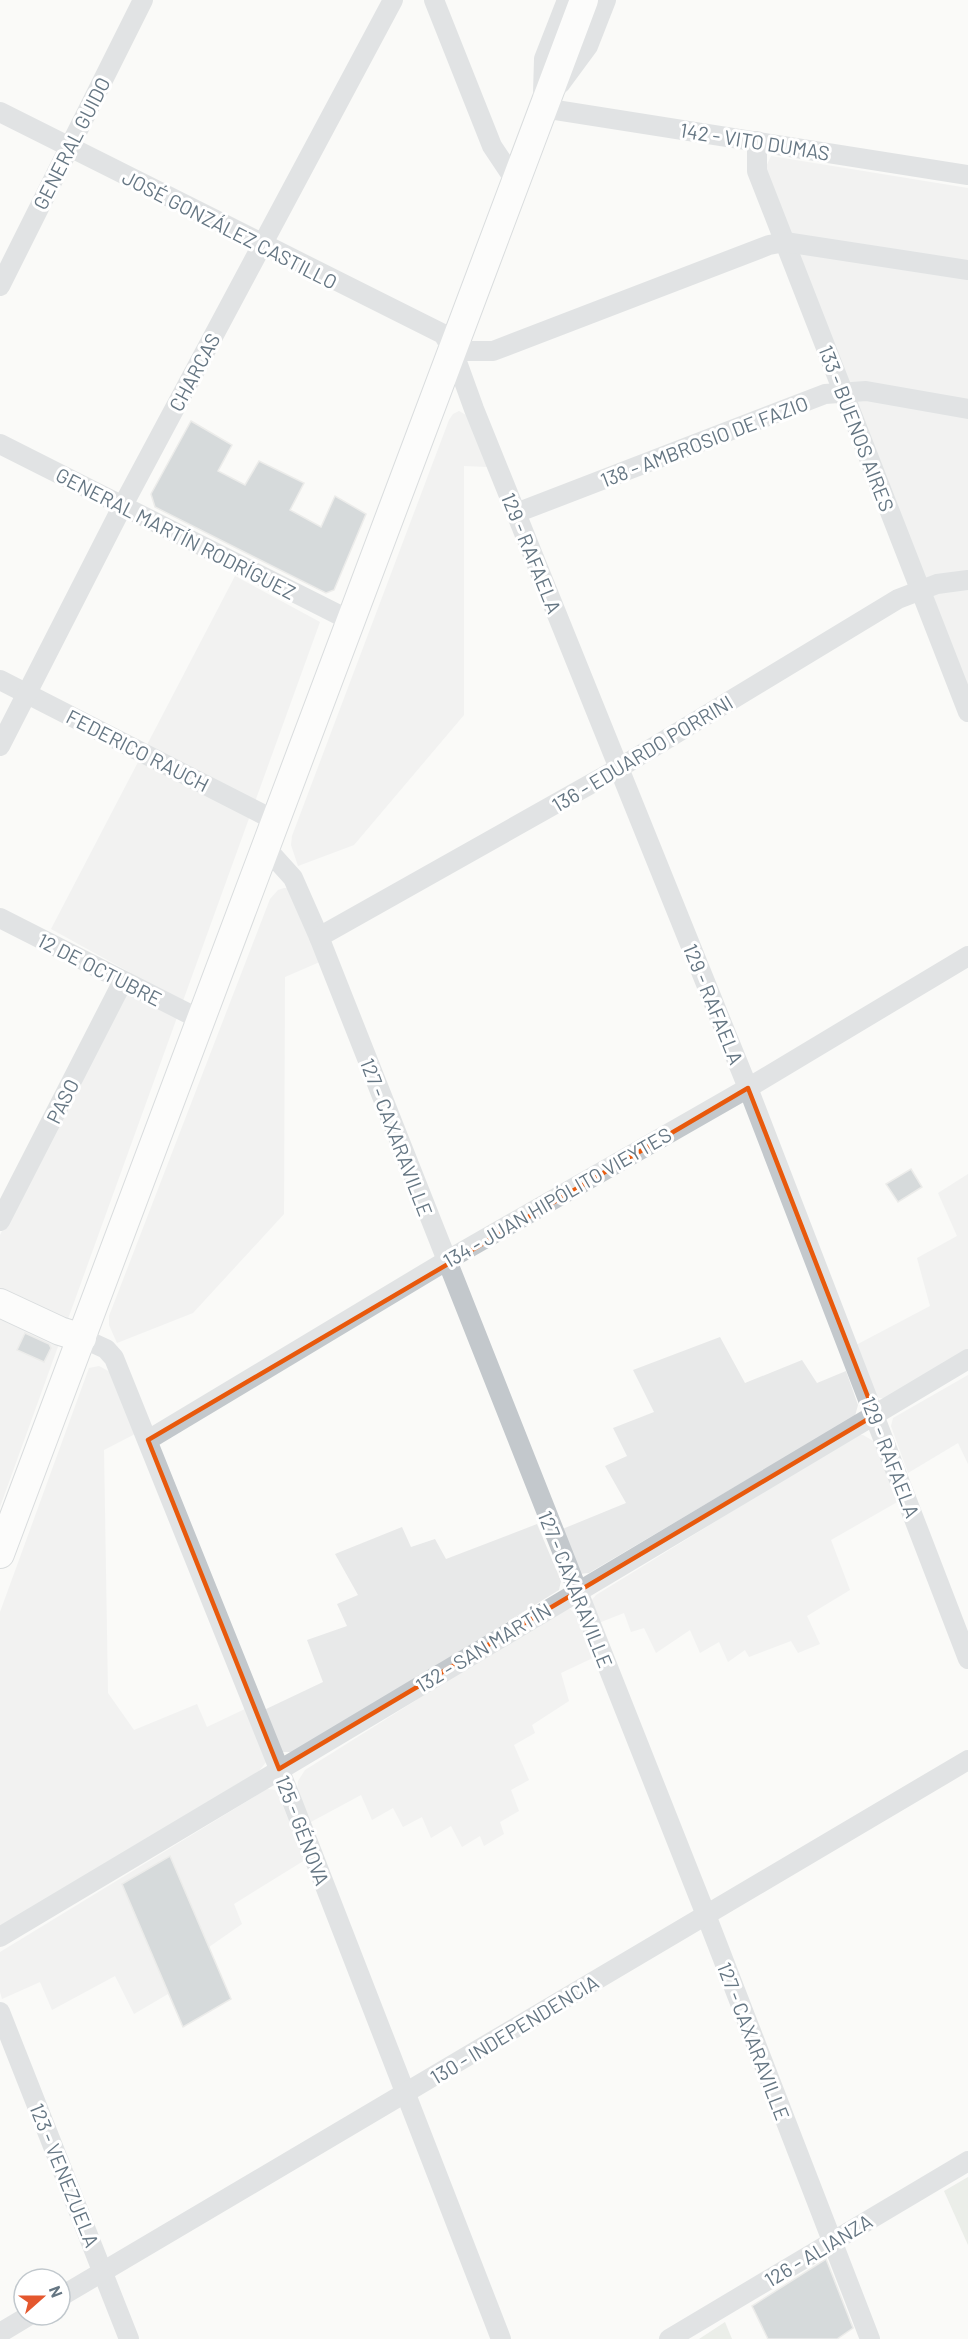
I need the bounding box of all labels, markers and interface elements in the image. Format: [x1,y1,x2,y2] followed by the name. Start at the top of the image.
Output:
[27,73,115,213] street label: GENERAL GUIDO
[678,117,832,165] street label: 142 - VITO DUMAS
[119,164,341,294] street label: JOSÉ GONZÁLEZ CASTILLO
[163,329,225,415] street label: CHARCAS
[814,342,900,514] street label: 133 - BUENOS AIRES
[597,390,811,492] street label: 138 - AMBROSIO DE FAZIO
[52,462,300,604] street label: GENERAL MARTÍN RODRÍGUEZ
[497,489,567,617] street label: 129 - RAFAELA
[547,690,737,816] street label: 136 - EDUARDO PORRINI
[63,704,213,796] street label: FEDERICO RAUCH
[34,927,166,1011] street label: 12 DE OCTUBRE
[679,940,749,1068] street label: 129 - RAFAELA
[356,1055,438,1219] street label: 127 - CAXARAVILLE
[41,1075,83,1127] street label: PASO
[439,1122,675,1272] street label: 134 - JUAN HIPÓLITO VIEYTES
[857,1393,925,1521] street label: 129 - RAFAELA
[534,1507,618,1671] street label: 127 - CAXARAVILLE
[411,1597,555,1697] street label: 132 - SAN MARTÍN
[271,1771,335,1889] street label: 125 - GÉNOVA
[713,1959,795,2123] street label: 127 - CAXARAVILLE
[426,1969,602,2089] street label: 130 - INDEPENDENCIA
[25,2100,105,2250] street label: 123 - VENEZUELA
[760,2208,876,2292] street label: 126 - ALIANZA
[12,2267,72,2327] north arrow
[46,2283,67,2300] text: N

